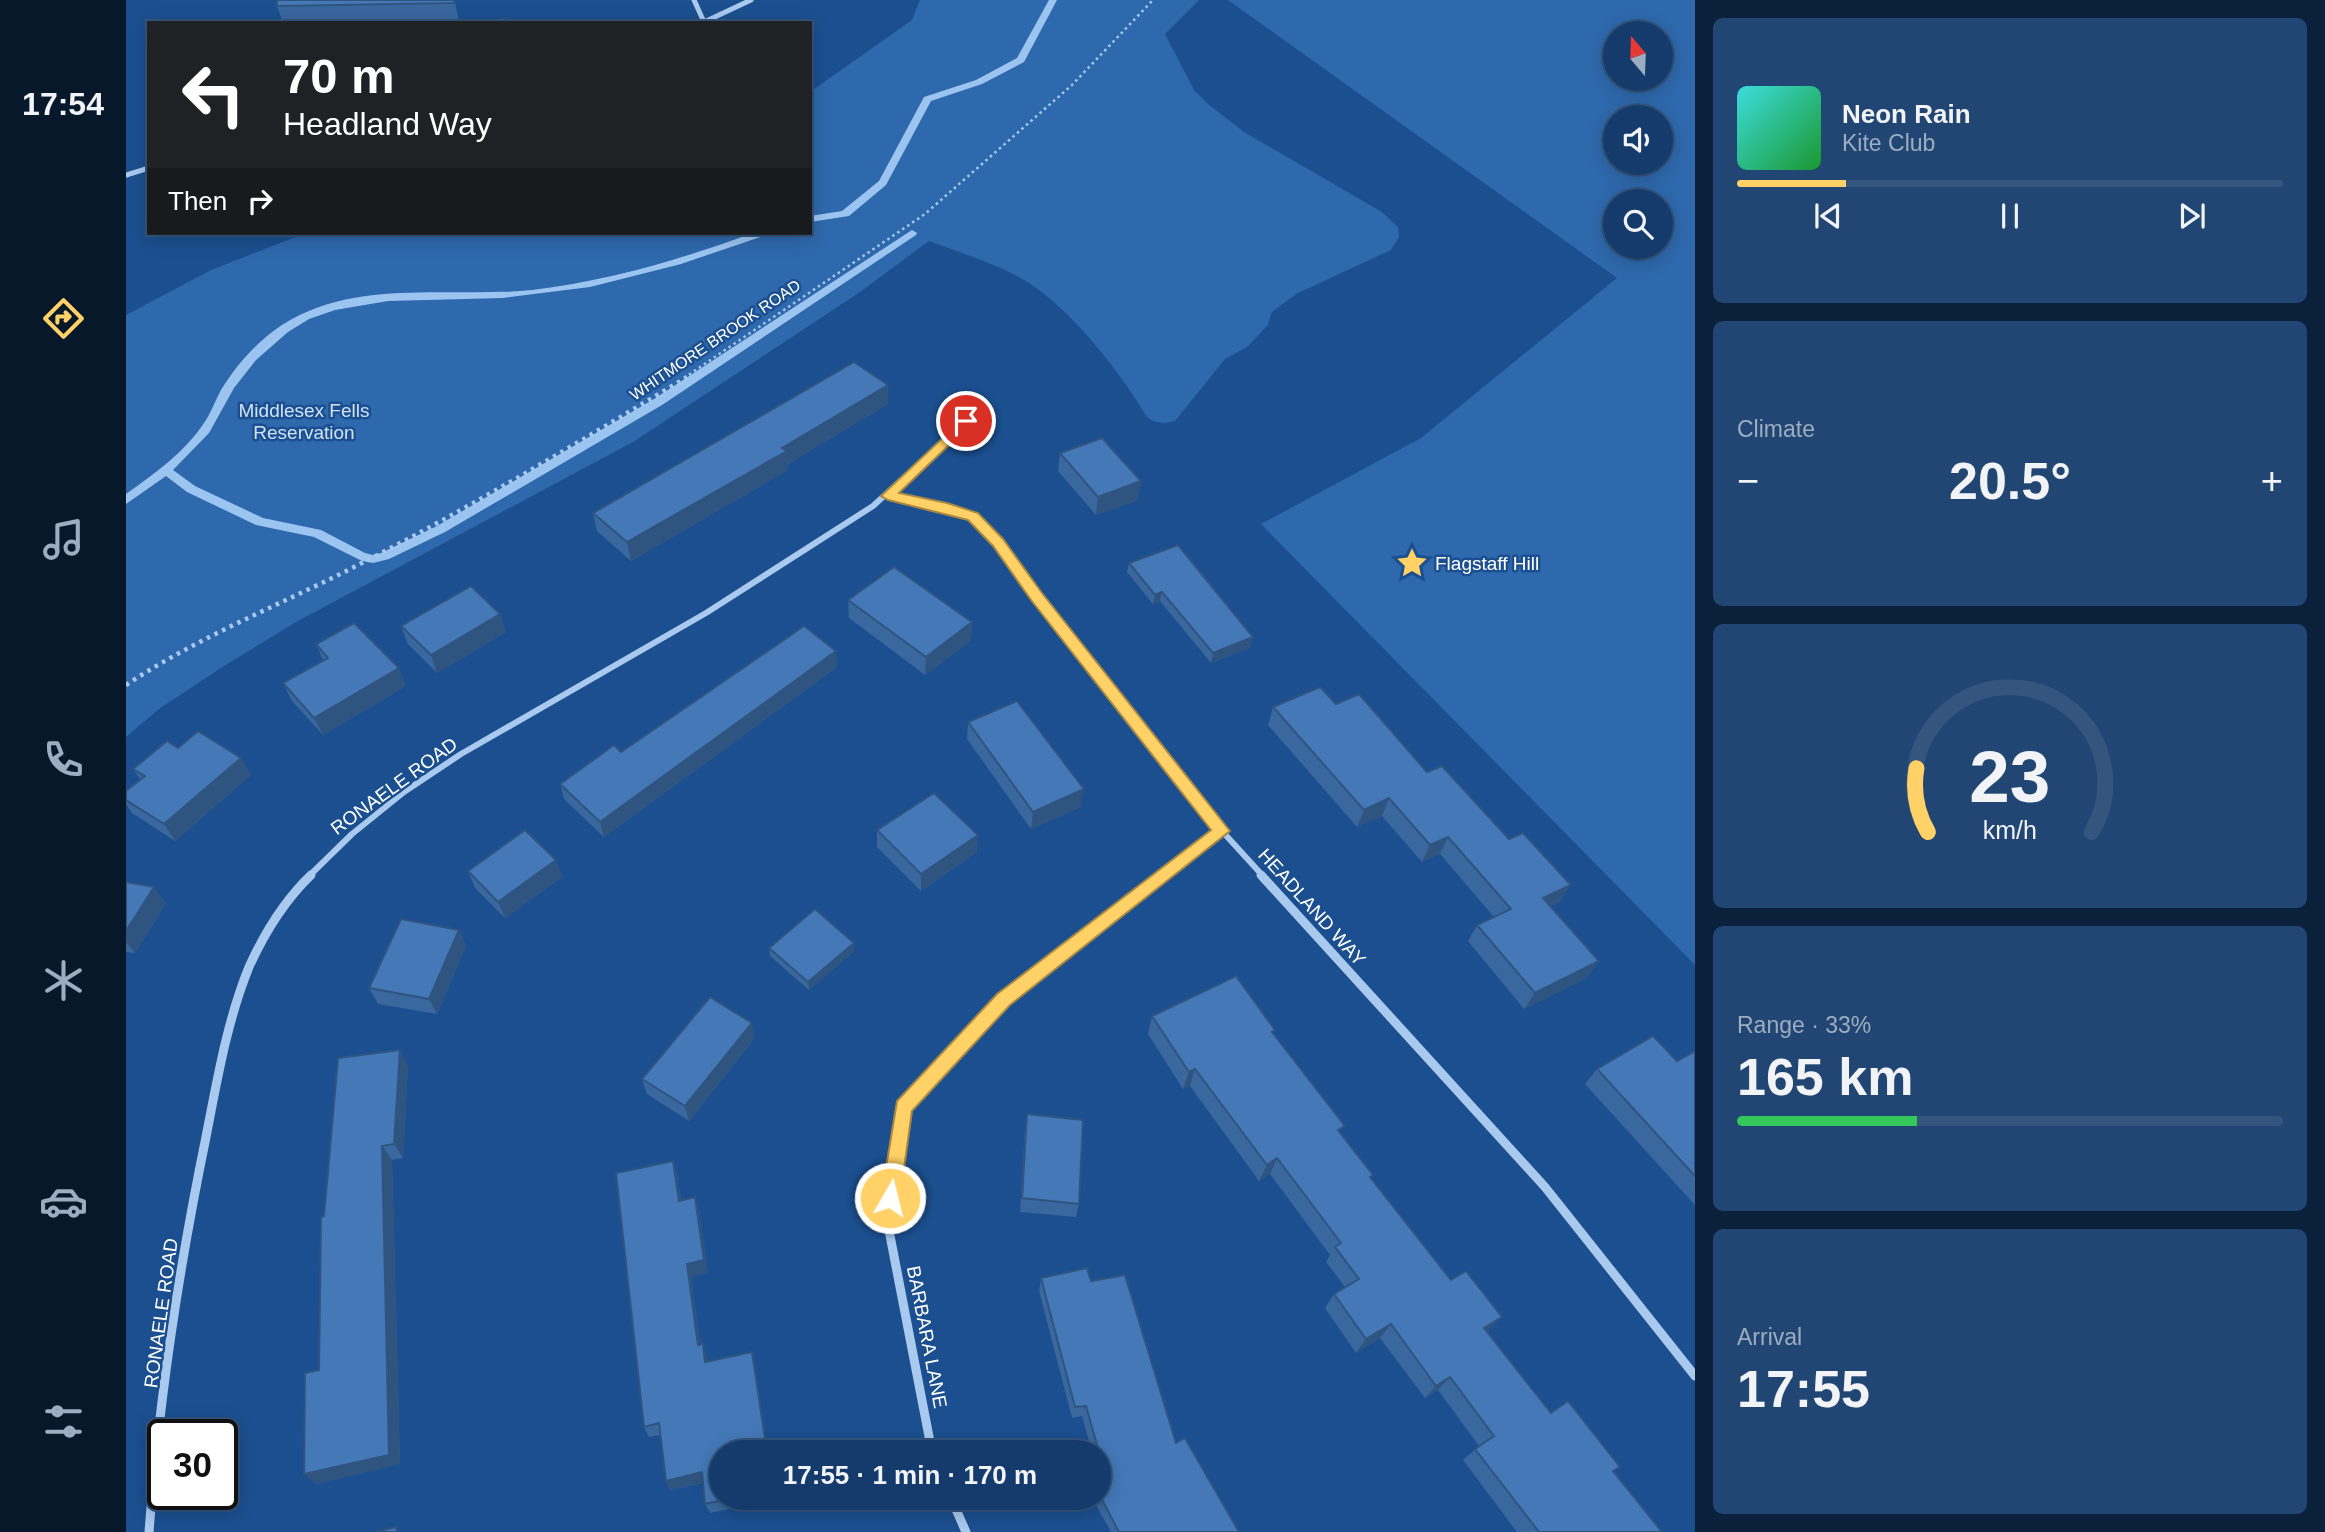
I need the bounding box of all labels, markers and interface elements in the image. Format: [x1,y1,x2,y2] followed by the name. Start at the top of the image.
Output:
[1603,21,1673,91] north arrow
[1603,21,1673,259] map controls
[168,49,259,140] icon: left
[283,49,395,103] text: 70 m
[22,86,104,122] text: 17:54
[1842,99,1971,129] text: Neon Rain
[1603,105,1673,175] button: sound
[283,106,492,142] text: Headland Way
[1842,130,1935,156] text: Kite Club
[241,182,279,220] icon: right
[168,186,227,216] text: Then
[1603,189,1673,259] button: search
[1809,197,1847,235] icon: previous
[1991,197,2029,235] icon: pause
[2173,197,2211,235] icon: next
[627,277,803,403] street label: WHITMORE BROOK ROAD
[39,294,88,343] icon: directions
[936,391,996,451] pin
[239,400,369,443] park label: Middlesex Fells Reservation
[947,402,985,440] icon: arrive
[1737,416,1815,442] text: Climate
[1949,452,2071,510] text: 20.5°
[1737,460,1759,502] text: −
[2261,460,2283,502] text: +
[39,515,88,564] icon: music
[1395,546,1429,580] place icon: Flagstaff Hill
[1435,553,1539,574] place label: Flagstaff Hill
[327,733,461,839] street label: RONAELE ROAD
[39,735,88,784] icon: phone
[1970,736,2050,817] text: 23
[1983,816,2037,844] text: km/h
[1254,844,1370,970] street label: HEADLAND WAY
[39,956,88,1005] icon: climate
[1737,1012,1871,1038] text: Range · 33%
[1737,1048,1913,1106] text: 165 km
[853,1161,927,1235] position arrow
[39,1177,88,1226] icon: car
[140,1237,182,1389] street label: RONAELE ROAD
[903,1264,951,1410] street label: BARBARA LANE
[1737,1324,1802,1350] text: Arrival
[1737,1360,1870,1418] text: 17:55
[39,1397,88,1446] icon: filters
[147,1419,238,1510] speed limit sign: 30
[783,1460,1037,1490] text: 17:55 · 1 min · 170 m

